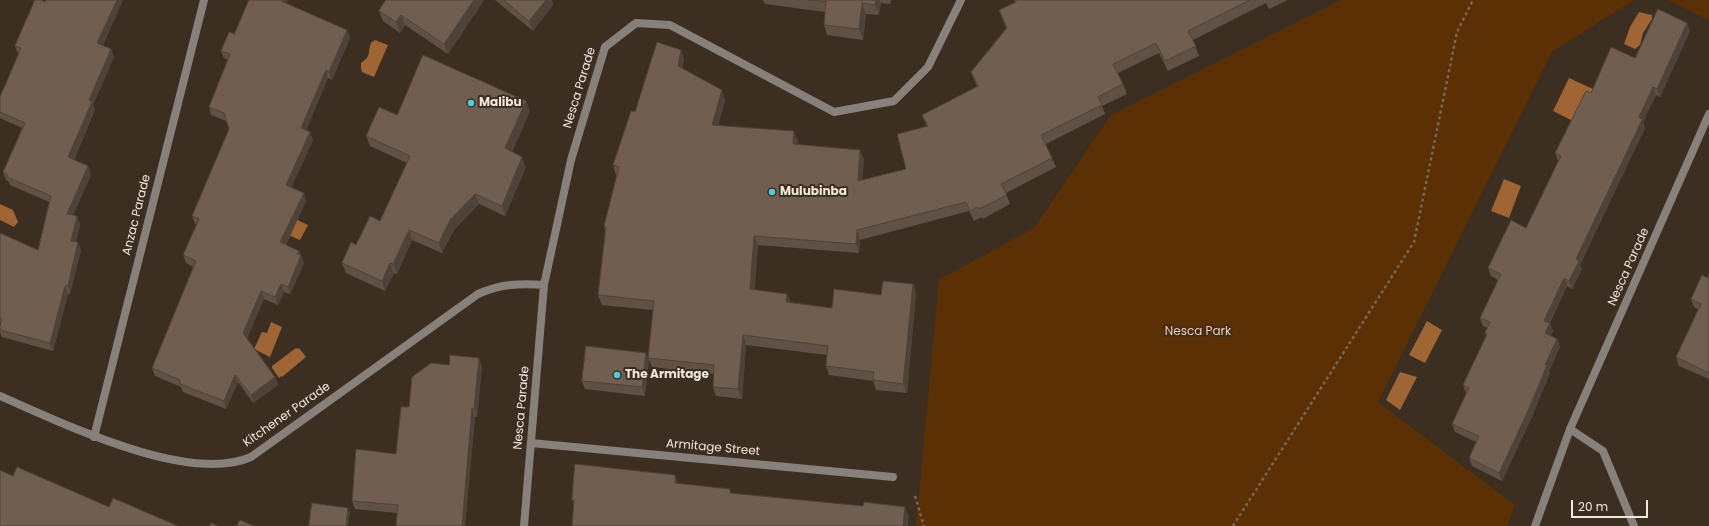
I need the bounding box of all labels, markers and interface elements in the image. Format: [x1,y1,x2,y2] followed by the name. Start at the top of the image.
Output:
[561,46,599,130] street label: Nesca Parade
[479,96,521,110] place label: Malibu
[466,98,476,108] marker: Malibu
[120,173,154,257] street label: Anzac Parade
[780,185,847,199] place label: Mulubinba
[767,187,777,197] marker: Mulubinba
[1605,226,1653,308] street label: Nesca Parade
[1165,325,1231,339] park label: Nesca Park
[511,366,533,450] street label: Nesca Parade
[625,368,709,382] place label: The Armitage
[612,370,622,380] marker: The Armitage
[241,380,333,450] street label: Kitchener Parade
[665,437,761,459] street label: Armitage Street
[1573,492,1650,518] scale bar
[1578,498,1608,515] text: 20 m

